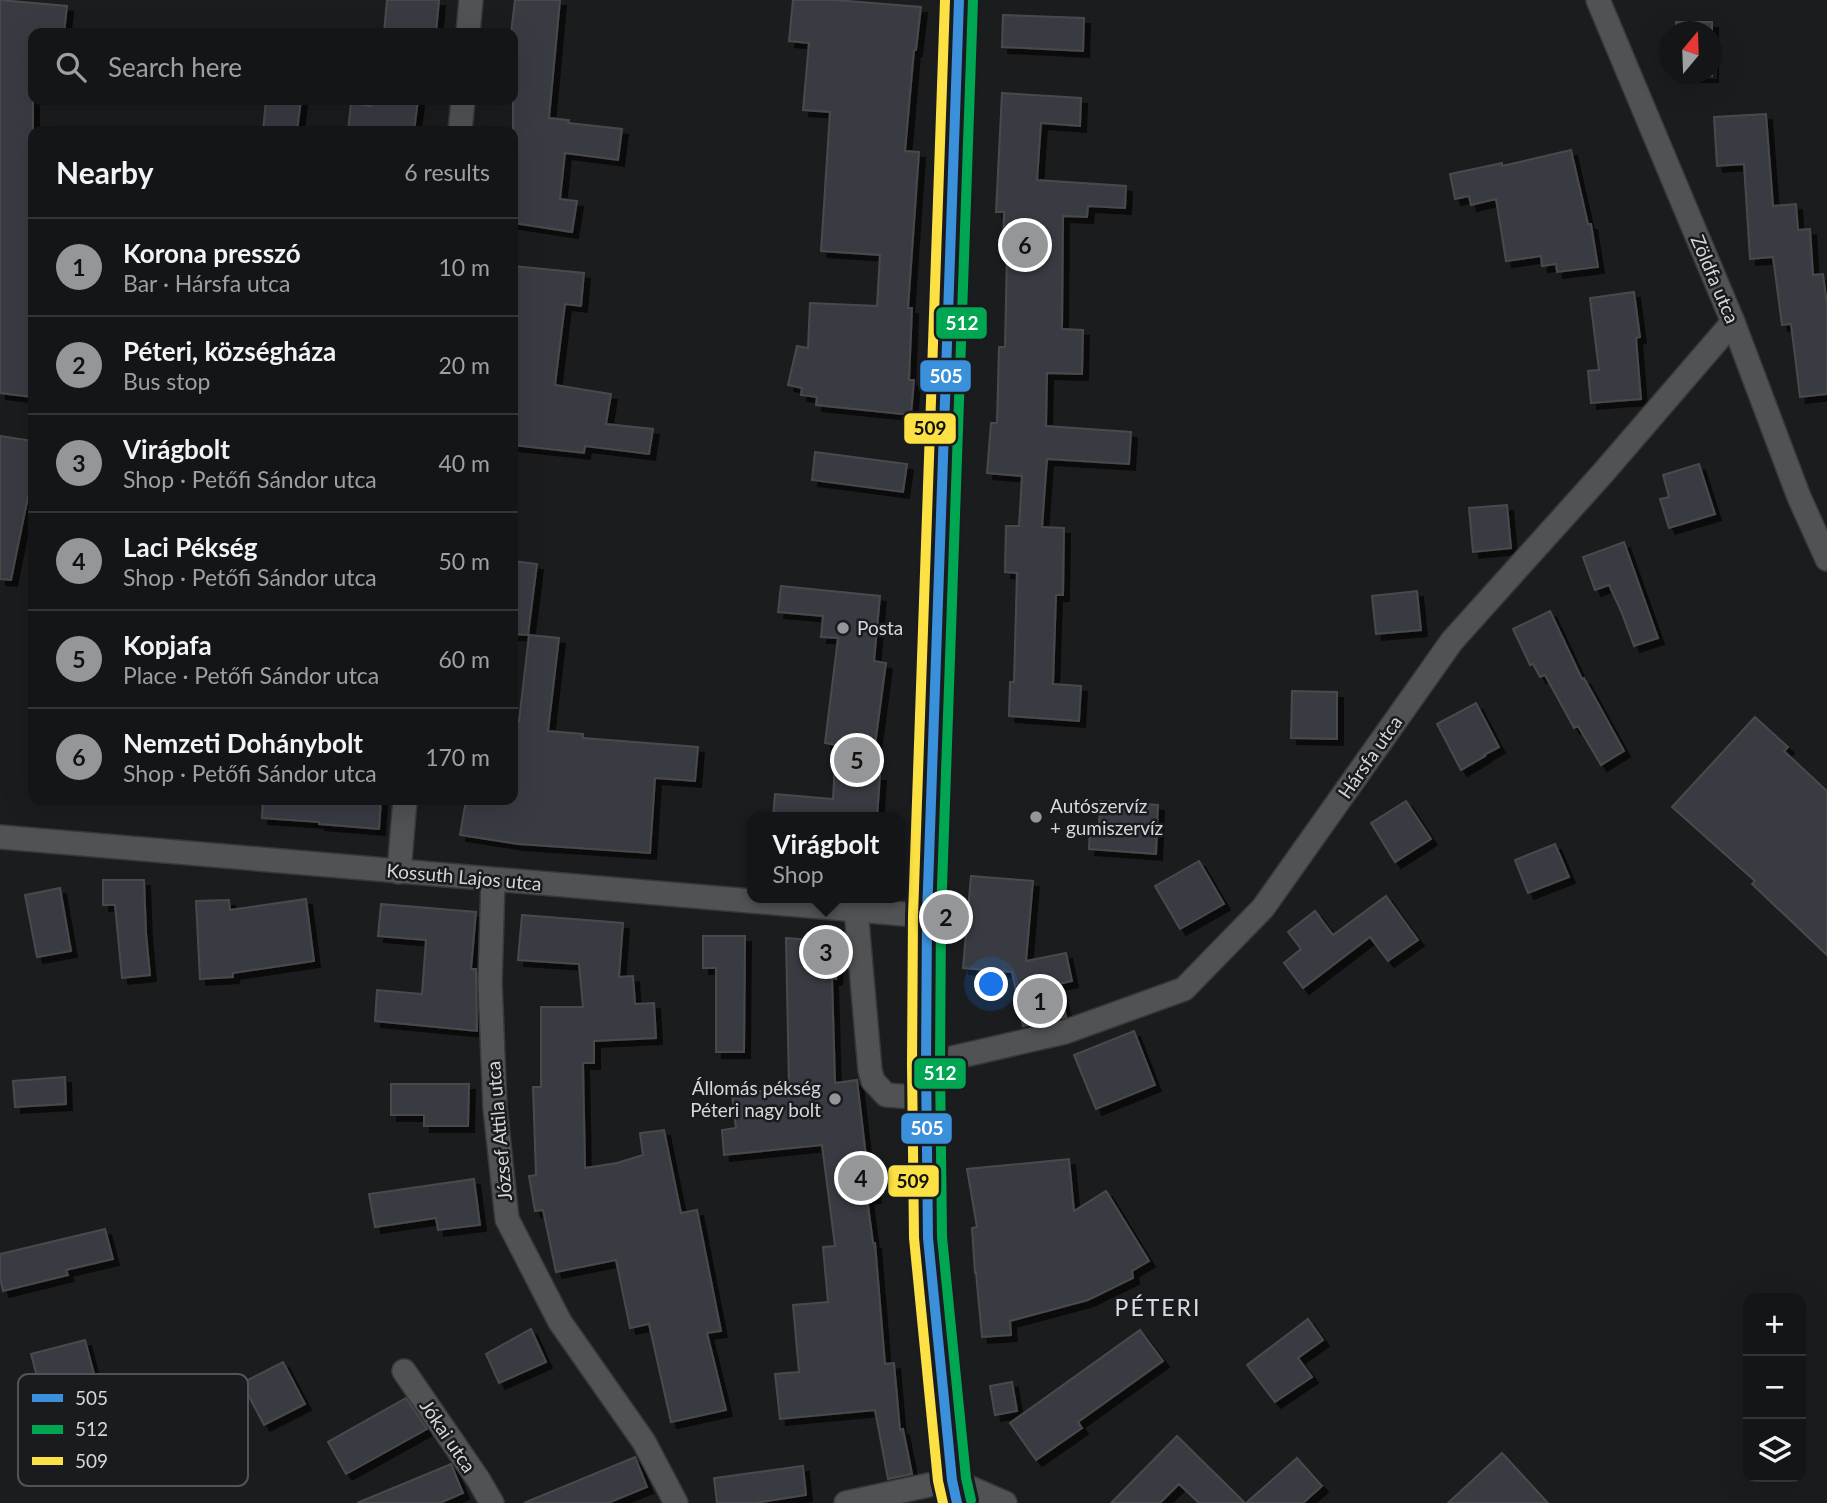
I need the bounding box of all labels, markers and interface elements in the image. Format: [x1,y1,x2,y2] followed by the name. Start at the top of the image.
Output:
[1659,21,1722,84] north arrow
[28,28,518,105] search box
[52,48,90,86] icon: search
[108,51,242,83] text: Search here
[56,154,154,190] text: Nearby
[404,158,490,186] text: 6 results
[1002,219,1048,271] pin: 6
[1687,231,1744,326] street label: Zöldfa utca
[123,237,301,269] text: Korona presszó
[72,253,86,281] text: 1
[439,253,490,281] text: 10 m
[123,269,290,297] text: Bar · Hársfa utca
[935,306,988,340] line badge: 512
[945,311,979,334] text: 512
[123,335,336,367] text: Péteri, községháza
[72,351,86,379] text: 2
[439,351,490,379] text: 20 m
[919,359,972,393] line badge: 505
[929,364,963,387] text: 505
[123,367,210,395] text: Bus stop
[903,412,957,445] line badge: 509
[913,416,947,439] text: 509
[123,433,230,465] text: Virágbolt
[72,449,86,477] text: 3
[439,449,490,477] text: 40 m
[123,465,377,493] text: Shop · Petőfi Sándor utca
[123,531,257,563] text: Laci Pékség
[72,547,86,575] text: 4
[439,547,490,575] text: 50 m
[123,563,377,591] text: Shop · Petőfi Sándor utca
[857,616,903,639] place label: Posta
[835,620,851,636] marker: Posta
[123,629,212,661] text: Kopjafa
[72,645,86,673] text: 5
[439,645,490,673] text: 60 m
[123,661,379,689] text: Place · Petőfi Sándor utca
[1333,711,1406,802] street label: Hársfa utca
[123,727,363,759] text: Nemzeti Dohánybolt
[834,734,880,786] pin: 5
[72,743,86,771] text: 6
[425,743,490,771] text: 170 m
[123,759,377,787] text: Shop · Petőfi Sándor utca
[1050,794,1163,839] place label: Autószervíz + gumiszervíz
[1028,809,1044,825] marker: Autószervíz + gumiszervíz
[747,812,905,903] popup
[773,828,879,860] text: Virágbolt
[386,858,542,895] street label: Kossuth Lajos utca
[773,860,824,888] text: Shop
[923,891,969,943] pin: 2
[803,926,849,978] pin: 3
[974,967,1008,1001] your location
[1017,975,1063,1027] pin: 1
[913,1057,967,1090] line badge: 512
[481,1060,516,1202] street label: József Attila utca
[923,1061,957,1084] text: 512
[690,1076,821,1121] place label: Állomás pékség Péteri nagy bolt
[827,1091,843,1107] marker: Állomás pékség Péteri nagy bolt
[900,1112,953,1145] line badge: 505
[910,1116,944,1139] text: 505
[838,1152,884,1204] pin: 4
[887,1164,940,1198] line badge: 509
[896,1169,930,1192] text: 509
[1115,1293,1201,1321] district label: PÉTERI
[1743,1293,1806,1482] map controls
[1743,1293,1806,1356] button: +
[1743,1356,1806,1419] button: −
[18,1374,248,1486] legend
[75,1386,108,1409] text: 505
[416,1395,481,1476] street label: Jókai utca
[75,1417,108,1440] text: 512
[1743,1419,1806,1482] button: layers
[75,1449,108,1472] text: 509

